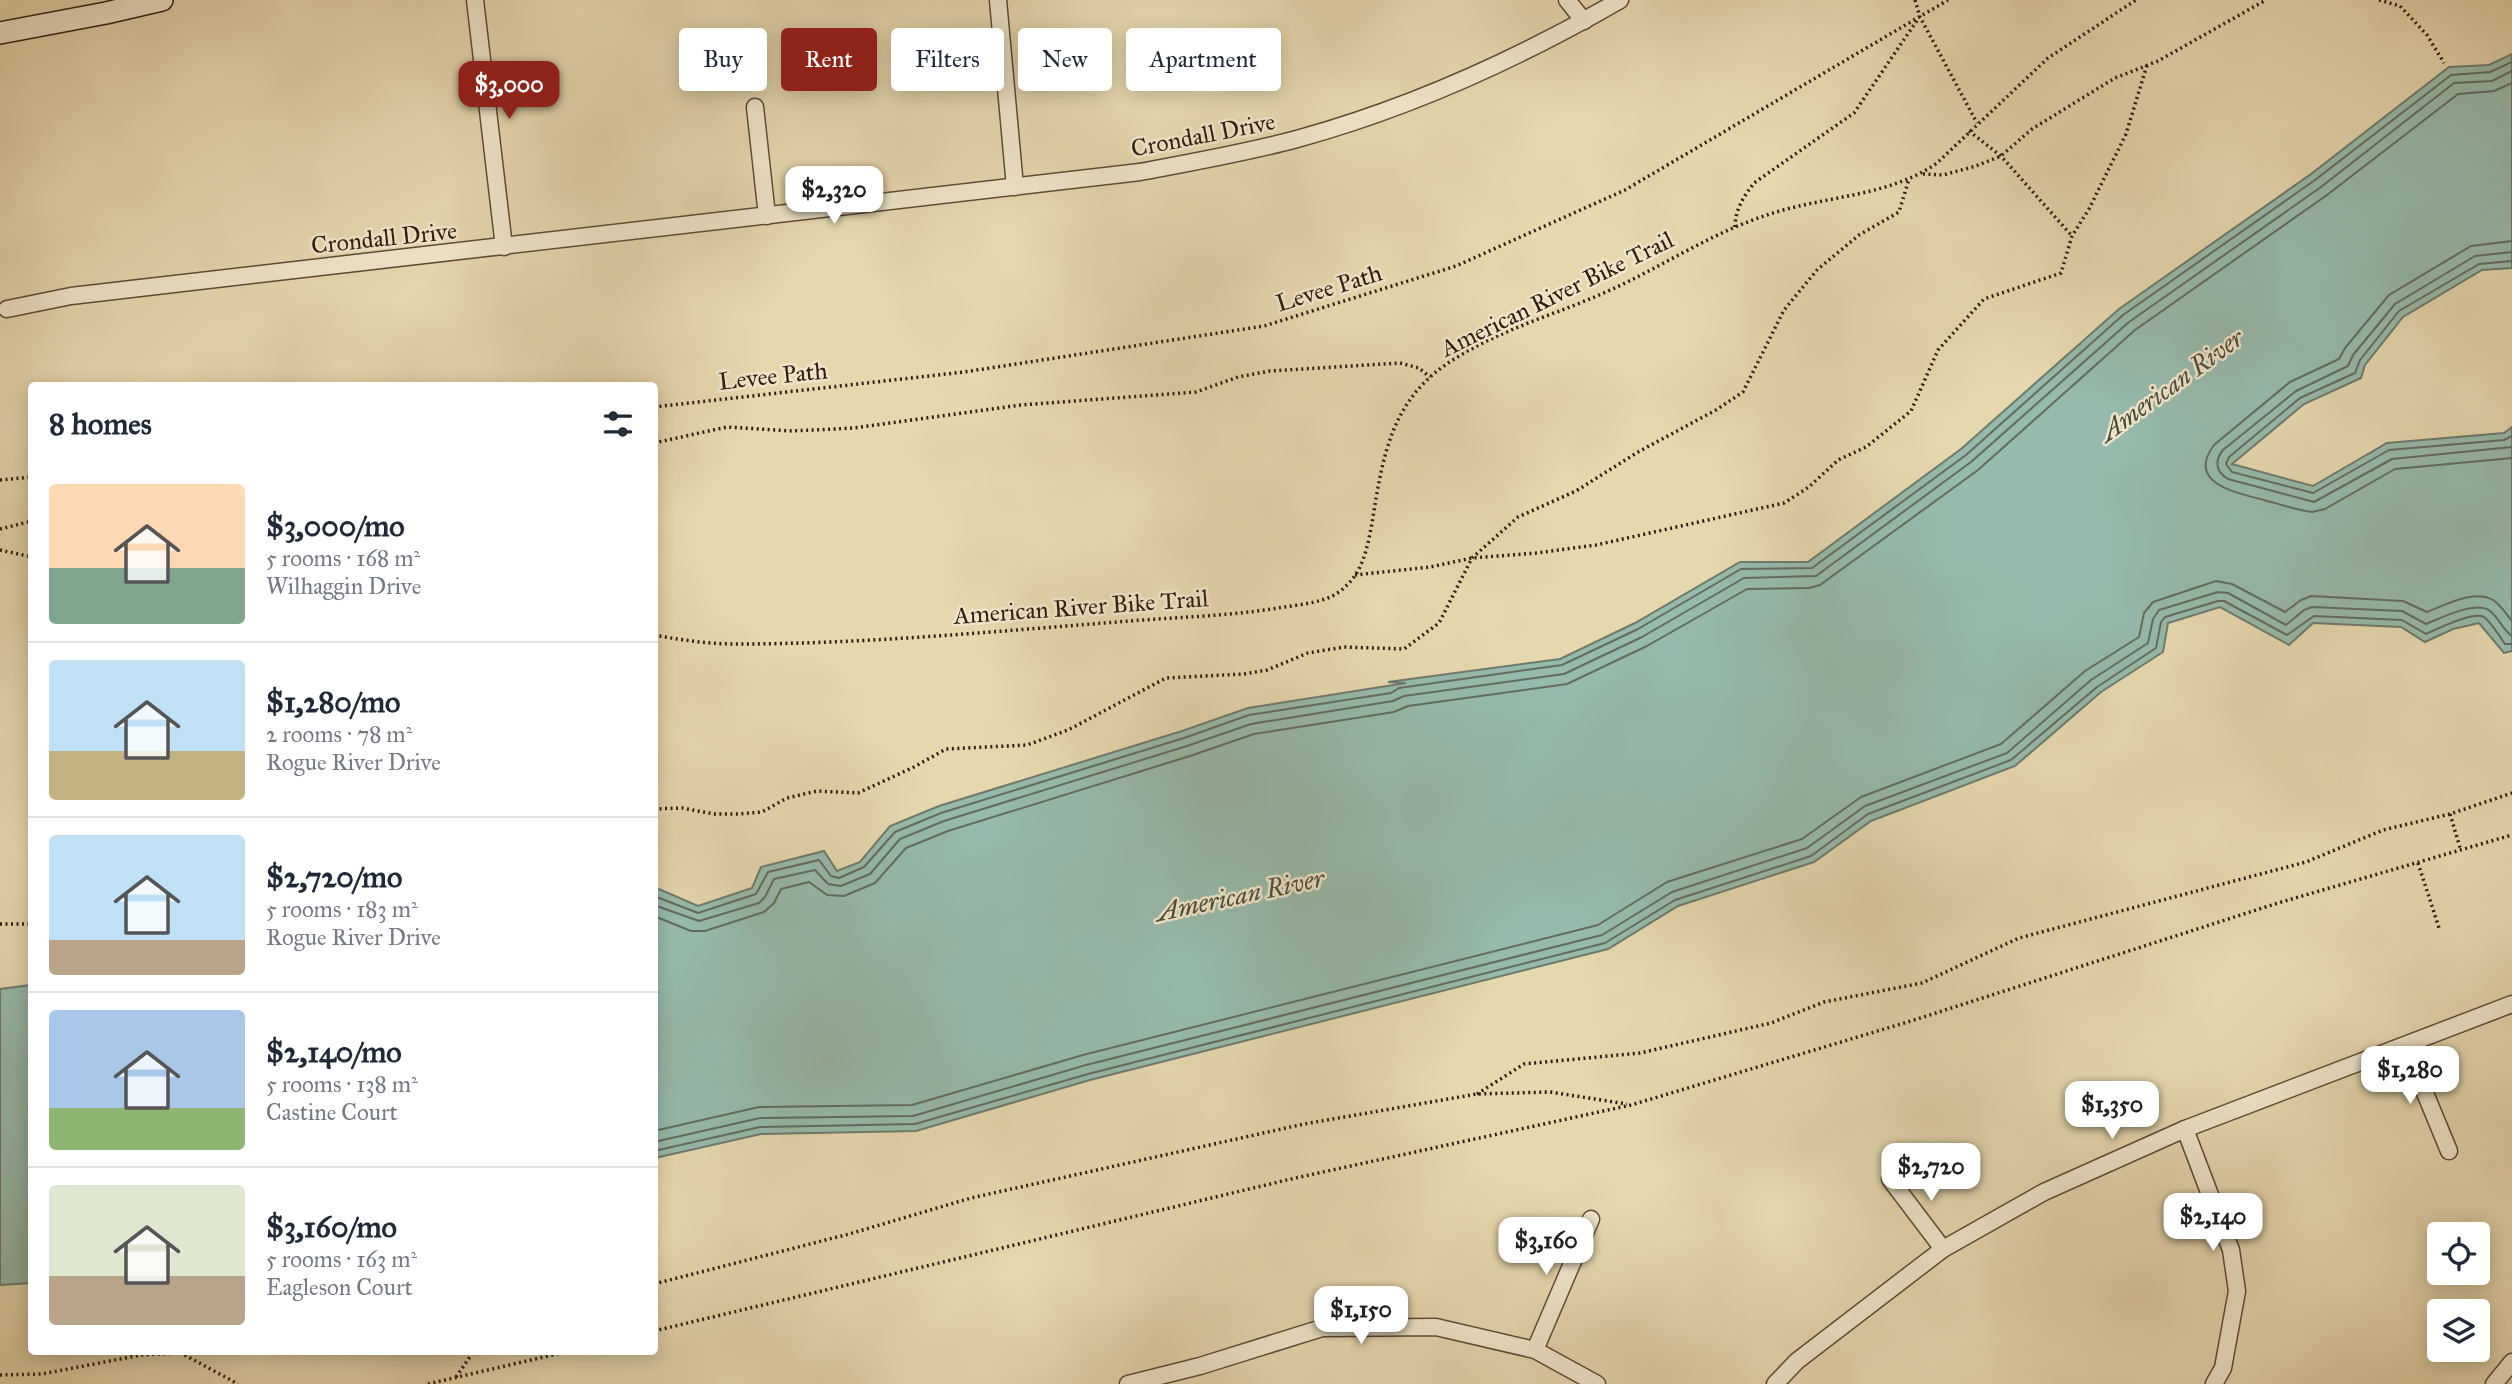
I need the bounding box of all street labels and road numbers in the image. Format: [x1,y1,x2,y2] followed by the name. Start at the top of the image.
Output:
[1128,106,1278,164] street label: Crondall Drive
[310,215,458,261] street label: Crondall Drive
[1435,224,1679,364] street label: American River Bike Trail
[1272,258,1386,318] street label: Levee Path
[717,355,829,397] street label: Levee Path
[952,583,1210,631] street label: American River Bike Trail

